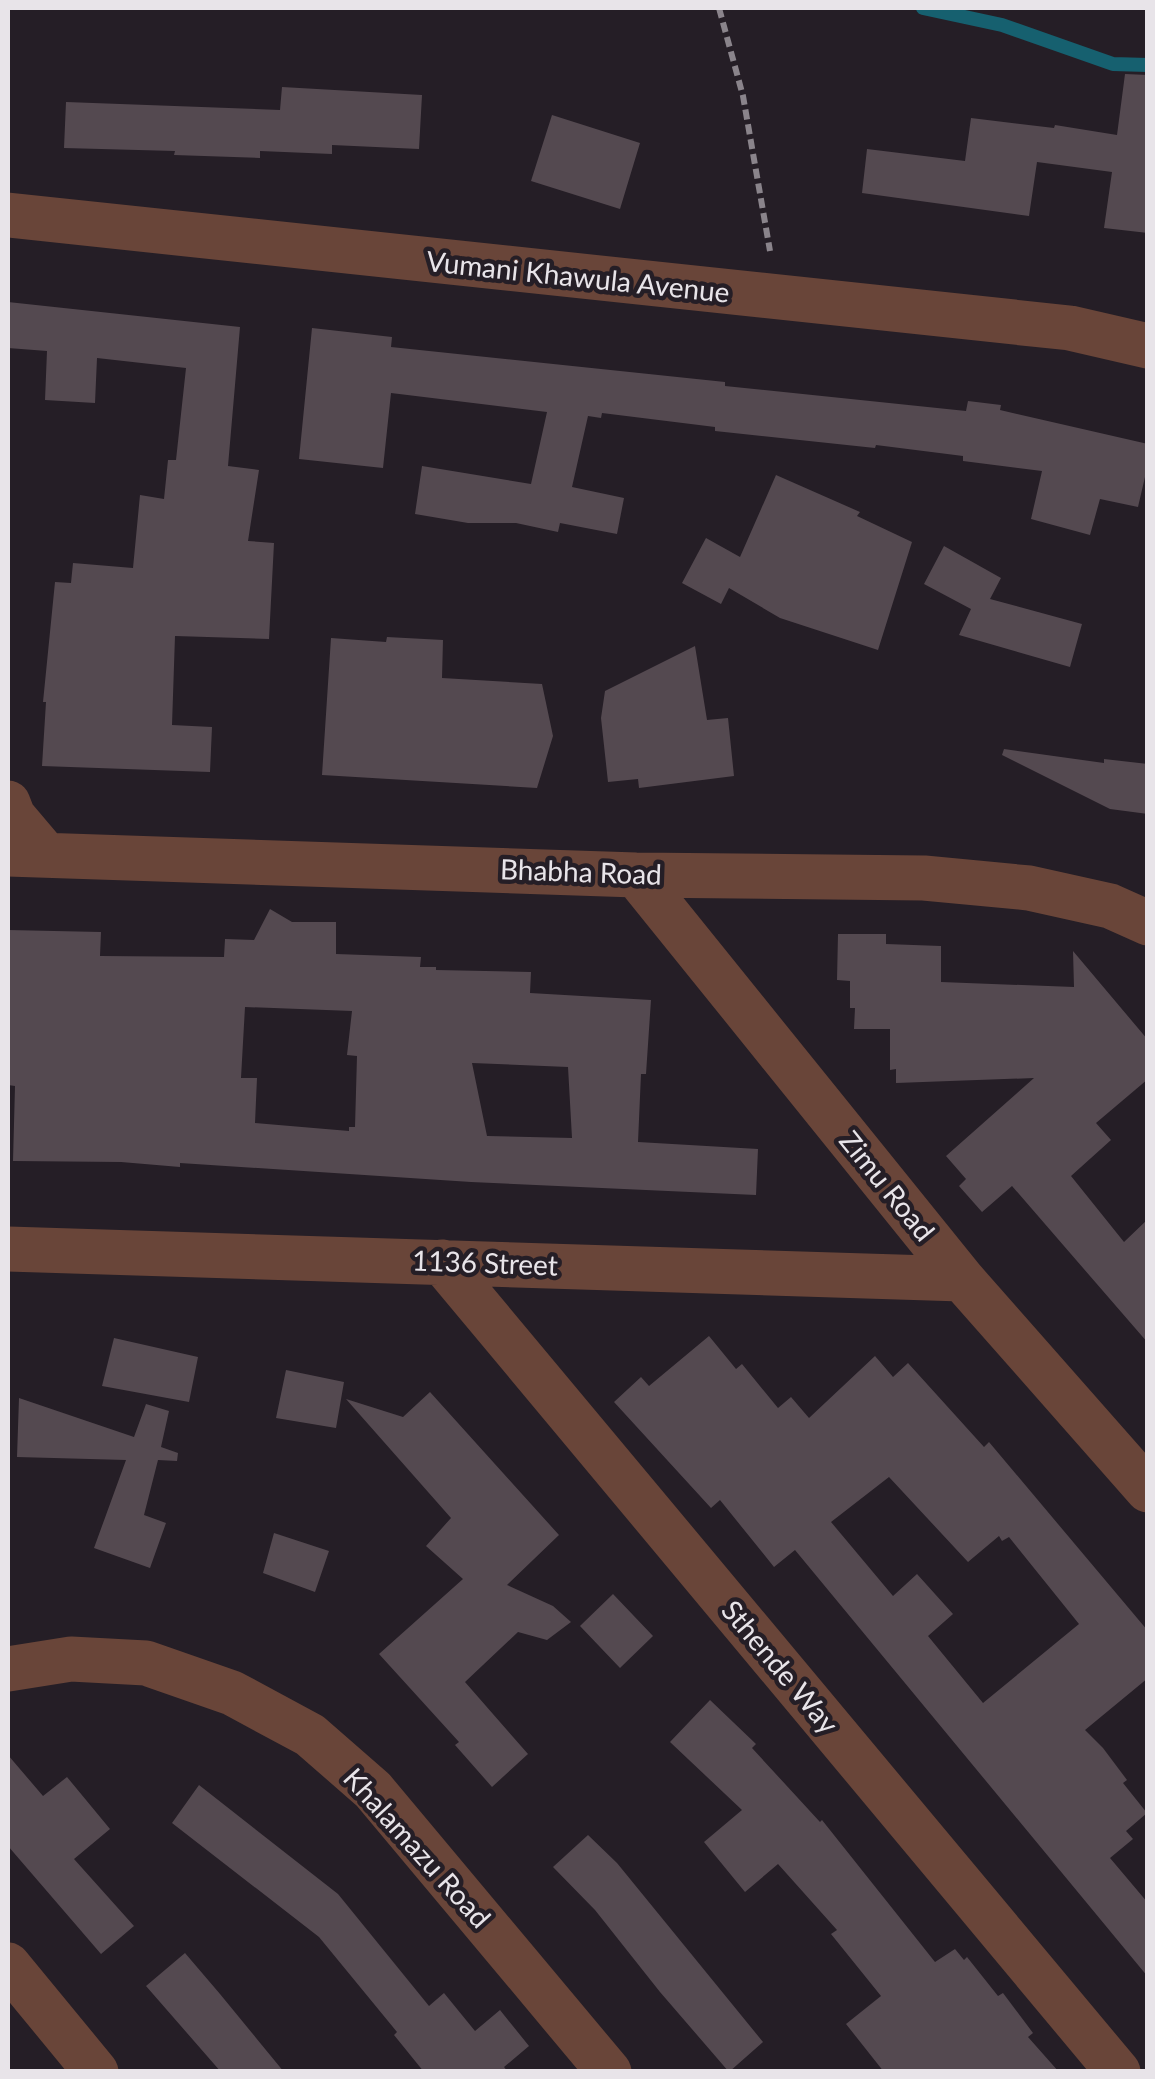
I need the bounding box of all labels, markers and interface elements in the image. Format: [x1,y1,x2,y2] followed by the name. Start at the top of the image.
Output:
[425,243,731,309] street label: Vumani Khawula Avenue
[500,851,663,891] street label: Bhabha Road
[833,1124,942,1247] street label: Zimu Road
[412,1242,559,1282] street label: 1136 Street
[715,1593,847,1740] street label: Sthende Way
[337,1760,498,1934] street label: Khalamazu Road

